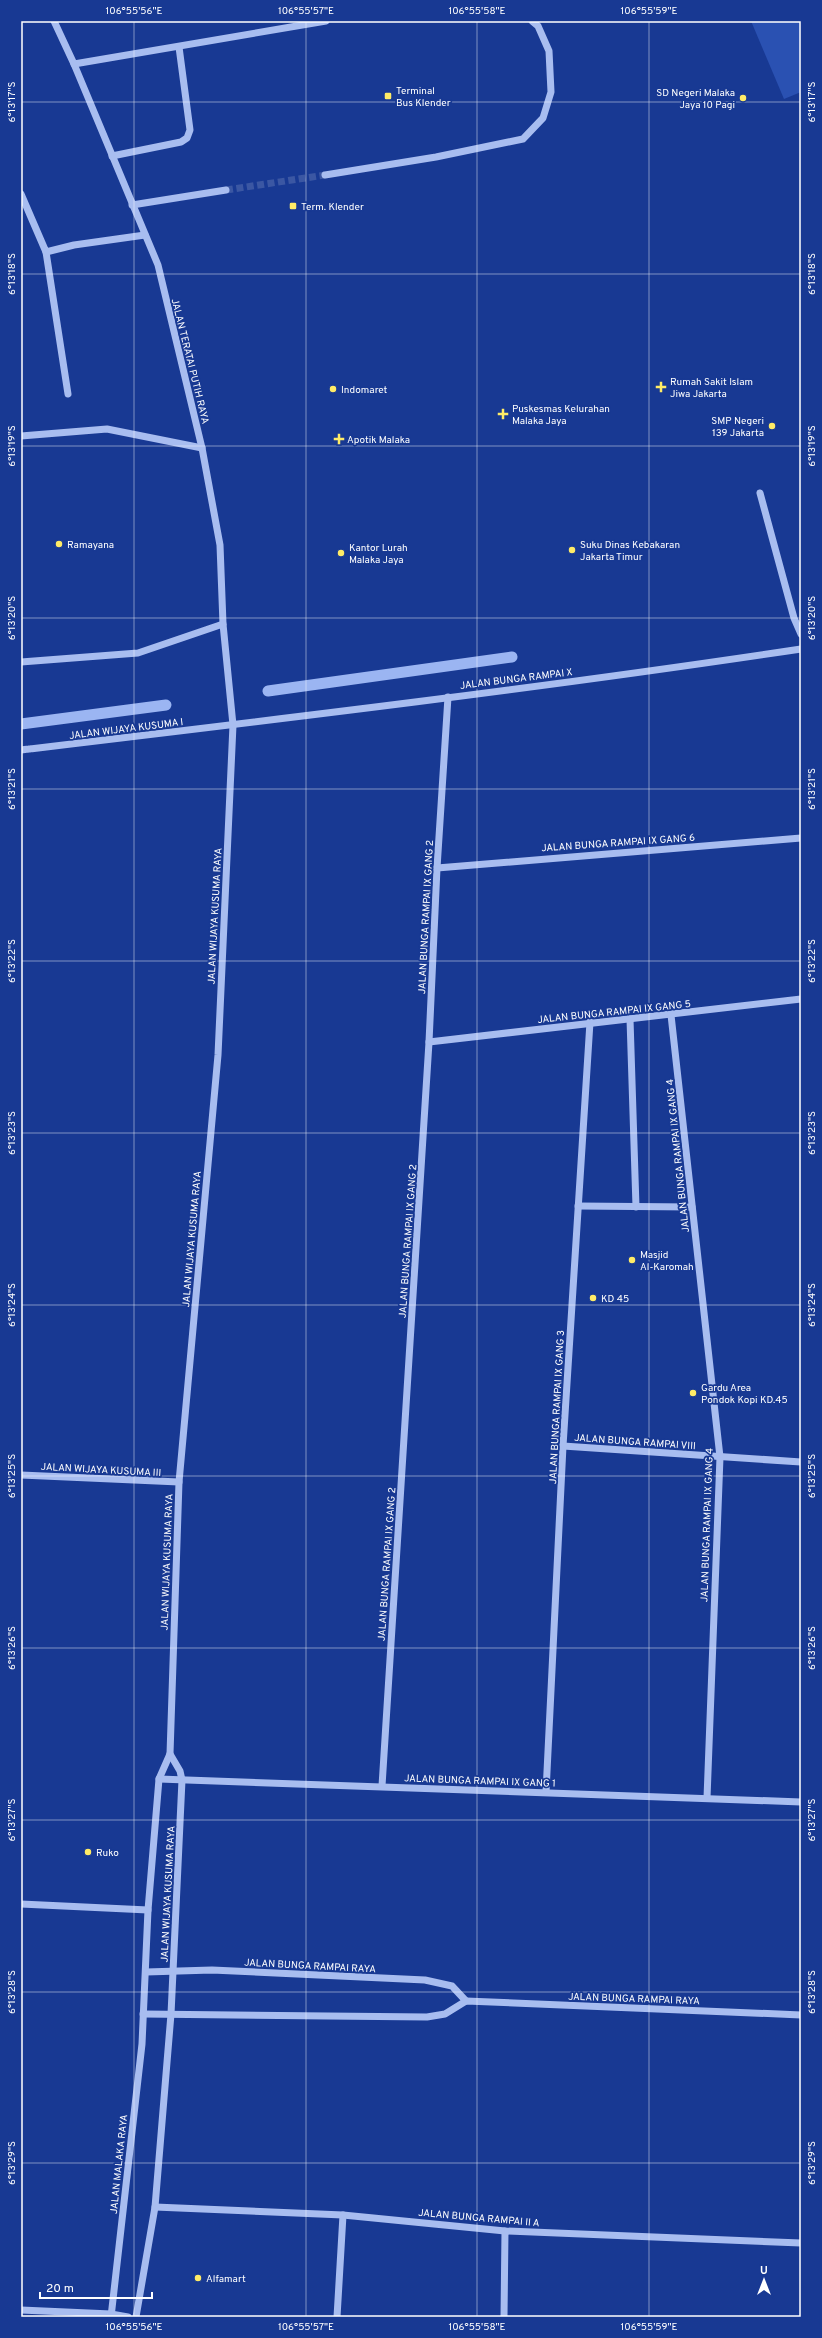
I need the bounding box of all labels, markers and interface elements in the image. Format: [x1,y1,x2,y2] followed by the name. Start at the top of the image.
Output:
[106,5,162,18] text: 106°55'56"E
[278,5,334,18] text: 106°55'57"E
[448,5,506,18] text: 106°55'58"E
[621,5,677,18] text: 106°55'59"E
[6,82,19,122] text: 6°13'17"S
[806,82,819,122] text: 6°13'17"S
[396,85,451,110] place label: Terminal Bus Klender
[656,87,735,112] place label: SD Negeri Malaka Jaya 10 Pagi
[383,91,393,101] marker: Terminal Bus Klender
[738,93,748,103] marker: SD Negeri Malaka Jaya 10 Pagi
[288,201,298,211] marker: Term. Klender
[301,201,364,214] place label: Term. Klender
[6,253,19,295] text: 6°13'18"S
[806,253,819,295] text: 6°13'18"S
[168,297,211,426] street label: JALAN TERATAI PUTIH RAYA
[670,376,753,401] place label: Rumah Sakit Islam Jiwa Jakarta
[655,381,667,393] marker: Rumah Sakit Islam Jiwa Jakarta
[328,384,338,394] marker: Indomaret
[341,384,388,397] place label: Indomaret
[512,403,610,428] place label: Puskesmas Kelurahan Malaka Jaya
[497,408,509,420] marker: Puskesmas Kelurahan Malaka Jaya
[711,415,764,440] place label: SMP Negeri 139 Jakarta
[767,421,777,431] marker: SMP Negeri 139 Jakarta
[6,425,19,467] text: 6°13'19"S
[806,425,819,467] text: 6°13'19"S
[334,434,344,444] marker: Apotik Malaka
[347,434,410,447] place label: Apotik Malaka
[54,539,64,549] marker: Ramayana
[67,539,114,552] place label: Ramayana
[580,539,680,564] place label: Suku Dinas Kebakaran Jakarta Timur
[349,542,408,567] place label: Kantor Lurah Malaka Jaya
[567,545,577,555] marker: Suku Dinas Kebakaran Jakarta Timur
[336,548,346,558] marker: Kantor Lurah Malaka Jaya
[6,596,19,640] text: 6°13'20"S
[806,596,819,640] text: 6°13'20"S
[459,666,573,693] street label: JALAN BUNGA RAMPAI X
[68,716,184,743] street label: JALAN WIJAYA KUSUMA I
[6,768,19,810] text: 6°13'21"S
[806,768,819,810] text: 6°13'21"S
[541,832,695,855] street label: JALAN BUNGA RAMPAI IX GANG 6
[416,840,437,994] street label: JALAN BUNGA RAMPAI IX GANG 2
[205,847,226,985] street label: JALAN WIJAYA KUSUMA RAYA
[6,939,19,983] text: 6°13'22"S
[806,939,819,983] text: 6°13'22"S
[537,998,692,1027] street label: JALAN BUNGA RAMPAI IX GANG 5
[664,1078,693,1233] street label: JALAN BUNGA RAMPAI IX GANG 4
[6,1111,19,1155] text: 6°13'23"S
[806,1111,819,1155] text: 6°13'23"S
[397,1164,420,1318] street label: JALAN BUNGA RAMPAI IX GANG 2
[180,1170,205,1308] street label: JALAN WIJAYA KUSUMA RAYA
[640,1249,694,1274] place label: Masjid Al-Karomah
[627,1255,637,1265] marker: Masjid Al-Karomah
[6,1283,19,1327] text: 6°13'24"S
[806,1283,819,1327] text: 6°13'24"S
[588,1293,598,1303] marker: KD 45
[601,1293,629,1306] place label: KD 45
[547,1330,568,1484] street label: JALAN BUNGA RAMPAI IX GANG 3
[701,1382,788,1407] place label: Gardu Area Pondok Kopi KD.45
[688,1388,698,1398] marker: Gardu Area Pondok Kopi KD.45
[574,1432,696,1453] street label: JALAN BUNGA RAMPAI VIII
[698,1448,717,1602] street label: JALAN BUNGA RAMPAI IX GANG 4
[6,1454,19,1498] text: 6°13'25"S
[806,1454,819,1498] text: 6°13'25"S
[40,1461,161,1480] street label: JALAN WIJAYA KUSUMA III
[376,1487,399,1641] street label: JALAN BUNGA RAMPAI IX GANG 2
[159,1493,176,1631] street label: JALAN WIJAYA KUSUMA RAYA
[6,1626,19,1670] text: 6°13'26"S
[806,1626,819,1670] text: 6°13'26"S
[404,1772,556,1791] street label: JALAN BUNGA RAMPAI IX GANG 1
[6,1798,19,1842] text: 6°13'27"S
[806,1798,819,1842] text: 6°13'27"S
[158,1825,179,1963] street label: JALAN WIJAYA KUSUMA RAYA
[83,1847,93,1857] marker: Ruko
[96,1847,119,1860] place label: Ruko
[244,1957,376,1976] street label: JALAN BUNGA RAMPAI RAYA
[6,1970,19,2014] text: 6°13'28"S
[806,1970,819,2014] text: 6°13'28"S
[568,1991,700,2008] street label: JALAN BUNGA RAMPAI RAYA
[108,2113,131,2215] street label: JALAN MALAKA RAYA
[6,2141,19,2185] text: 6°13'29"S
[806,2141,819,2185] text: 6°13'29"S
[418,2207,540,2230] street label: JALAN BUNGA RAMPAI II A
[744,2260,784,2300] north arrow
[760,2264,768,2278] text: U
[193,2273,203,2283] marker: Alfamart
[206,2273,246,2286] place label: Alfamart
[40,2274,152,2300] scale bar
[46,2281,74,2297] text: 20 m
[106,2321,162,2334] text: 106°55'56"E
[278,2321,334,2334] text: 106°55'57"E
[448,2321,506,2334] text: 106°55'58"E
[621,2321,677,2334] text: 106°55'59"E

